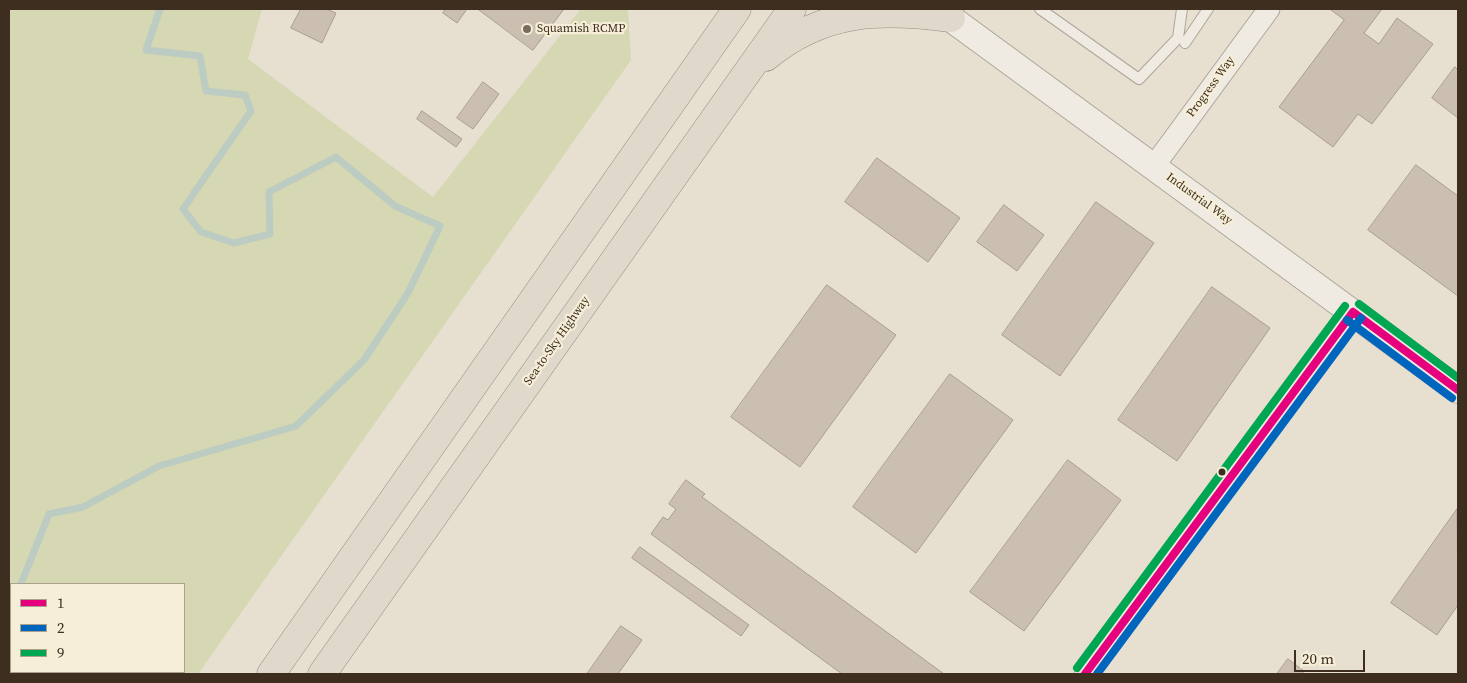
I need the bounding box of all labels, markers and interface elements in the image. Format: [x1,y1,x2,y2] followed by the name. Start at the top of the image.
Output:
[537,22,625,36] place label: Squamish RCMP
[521,23,533,35] marker: Squamish RCMP
[1184,54,1238,120] street label: Progress Way
[1163,170,1235,228] street label: Industrial Way
[521,294,593,388] street label: Sea-to-Sky Highway
[1217,467,1227,477] unlabelled marker
[10,583,185,673] legend
[57,592,65,613] text: 1
[57,617,65,638] text: 2
[1297,640,1368,672] scale bar
[57,642,65,663] text: 9
[1302,648,1334,669] text: 20 m

